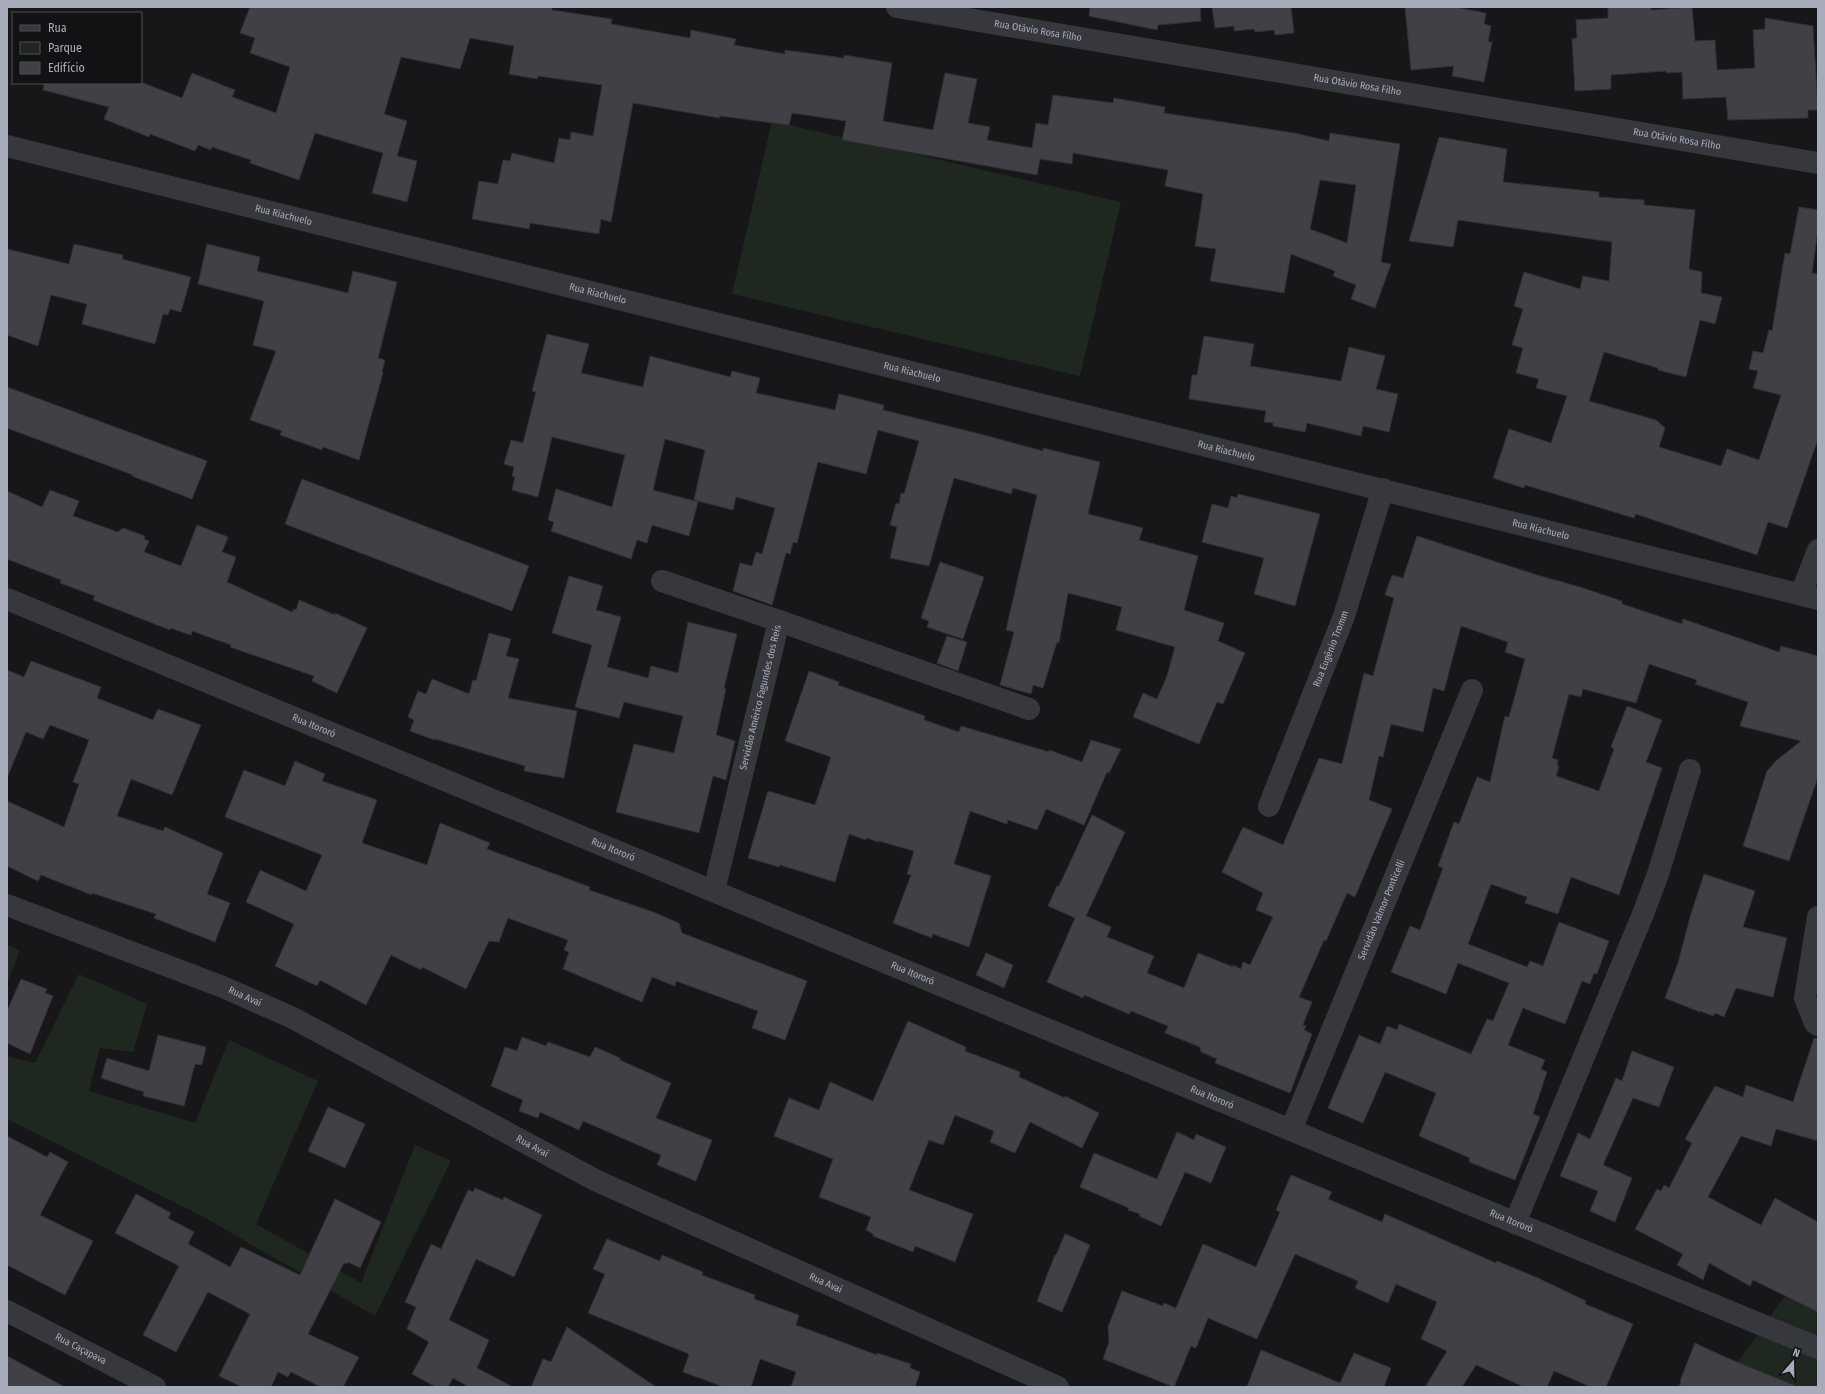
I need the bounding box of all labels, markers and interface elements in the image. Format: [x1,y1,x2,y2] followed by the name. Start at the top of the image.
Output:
[12,12,142,84] legend
[993,18,1083,44] street label: Rua Otávio Rosa Filho
[48,21,67,35] text: Rua
[48,41,82,55] text: Parque
[48,61,85,75] text: Edifício
[1313,72,1402,98] street label: Rua Otávio Rosa Filho
[1632,126,1722,152] street label: Rua Otávio Rosa Filho
[254,202,313,228] street label: Rua Riachuelo
[568,281,628,307] street label: Rua Riachuelo
[882,359,942,385] street label: Rua Riachuelo
[1197,438,1256,464] street label: Rua Riachuelo
[1511,517,1571,543] street label: Rua Riachuelo
[1311,609,1351,689] street label: Rua Eugênio Tromm
[737,624,784,771] street label: Servidão Américo Fagundes dos Reis
[290,712,337,740] street label: Rua Itororó
[590,835,637,864] street label: Rua Itororó
[1356,858,1408,962] street label: Servidão Valmor Ponticelli
[889,959,936,988] street label: Rua Itororó
[226,984,264,1009] street label: Rua Avaí
[1188,1083,1236,1112] street label: Rua Itororó
[514,1133,551,1160] street label: Rua Avaí
[1488,1207,1535,1236] street label: Rua Itororó
[807,1271,845,1296] street label: Rua Avaí
[53,1331,109,1367] street label: Rua Caçapava
[1773,1342,1813,1382] north arrow
[1791,1346,1802,1360] text: N

